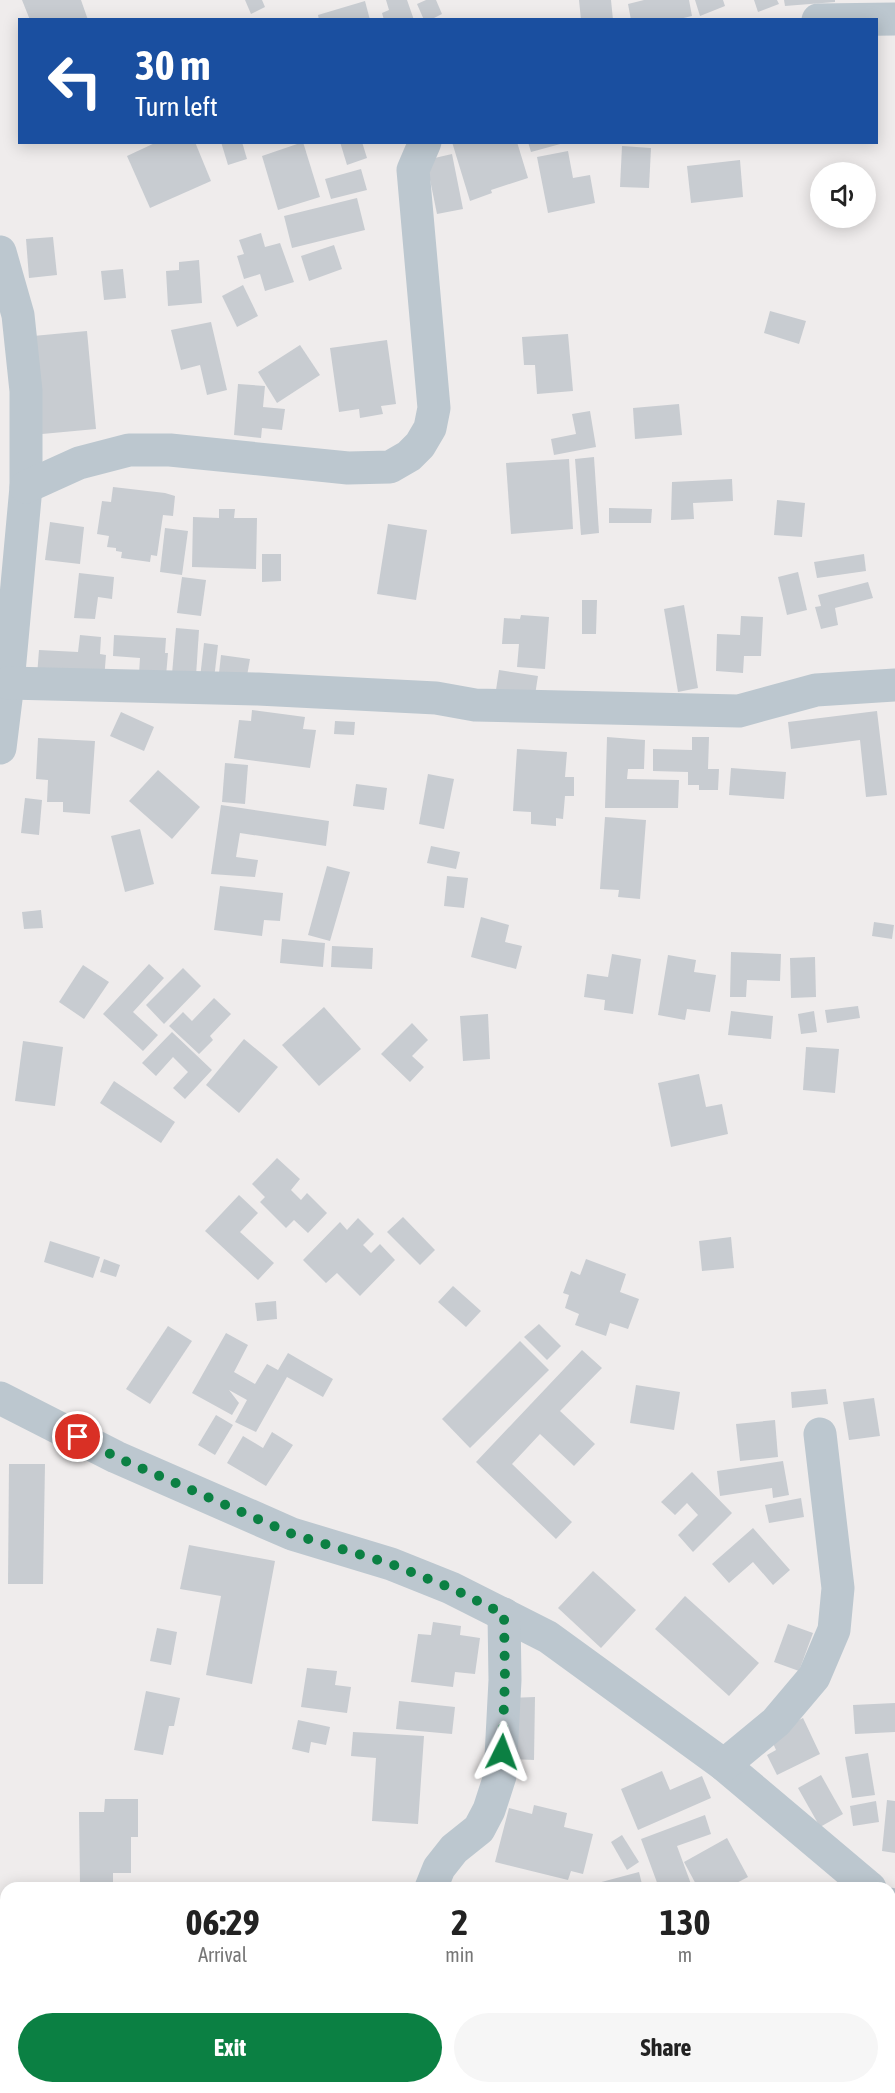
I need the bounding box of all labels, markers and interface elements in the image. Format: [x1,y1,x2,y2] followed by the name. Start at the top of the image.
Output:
[135,41,210,89] text: 30 m
[36,42,114,120] icon: left
[135,91,218,122] text: Turn left
[810,162,876,228] map controls
[810,162,876,228] button: sound
[52,1411,103,1462] pin
[61,1420,94,1453] icon: arrive
[470,1720,534,1784] position arrow
[186,1901,260,1943] text: 06:29
[451,1901,468,1943] text: 2
[660,1901,710,1943] text: 130
[198,1943,247,1966] text: Arrival
[445,1943,474,1966] text: min
[678,1943,692,1966] text: m
[18,2013,442,2082] button: Exit
[454,2013,878,2082] button: Share

